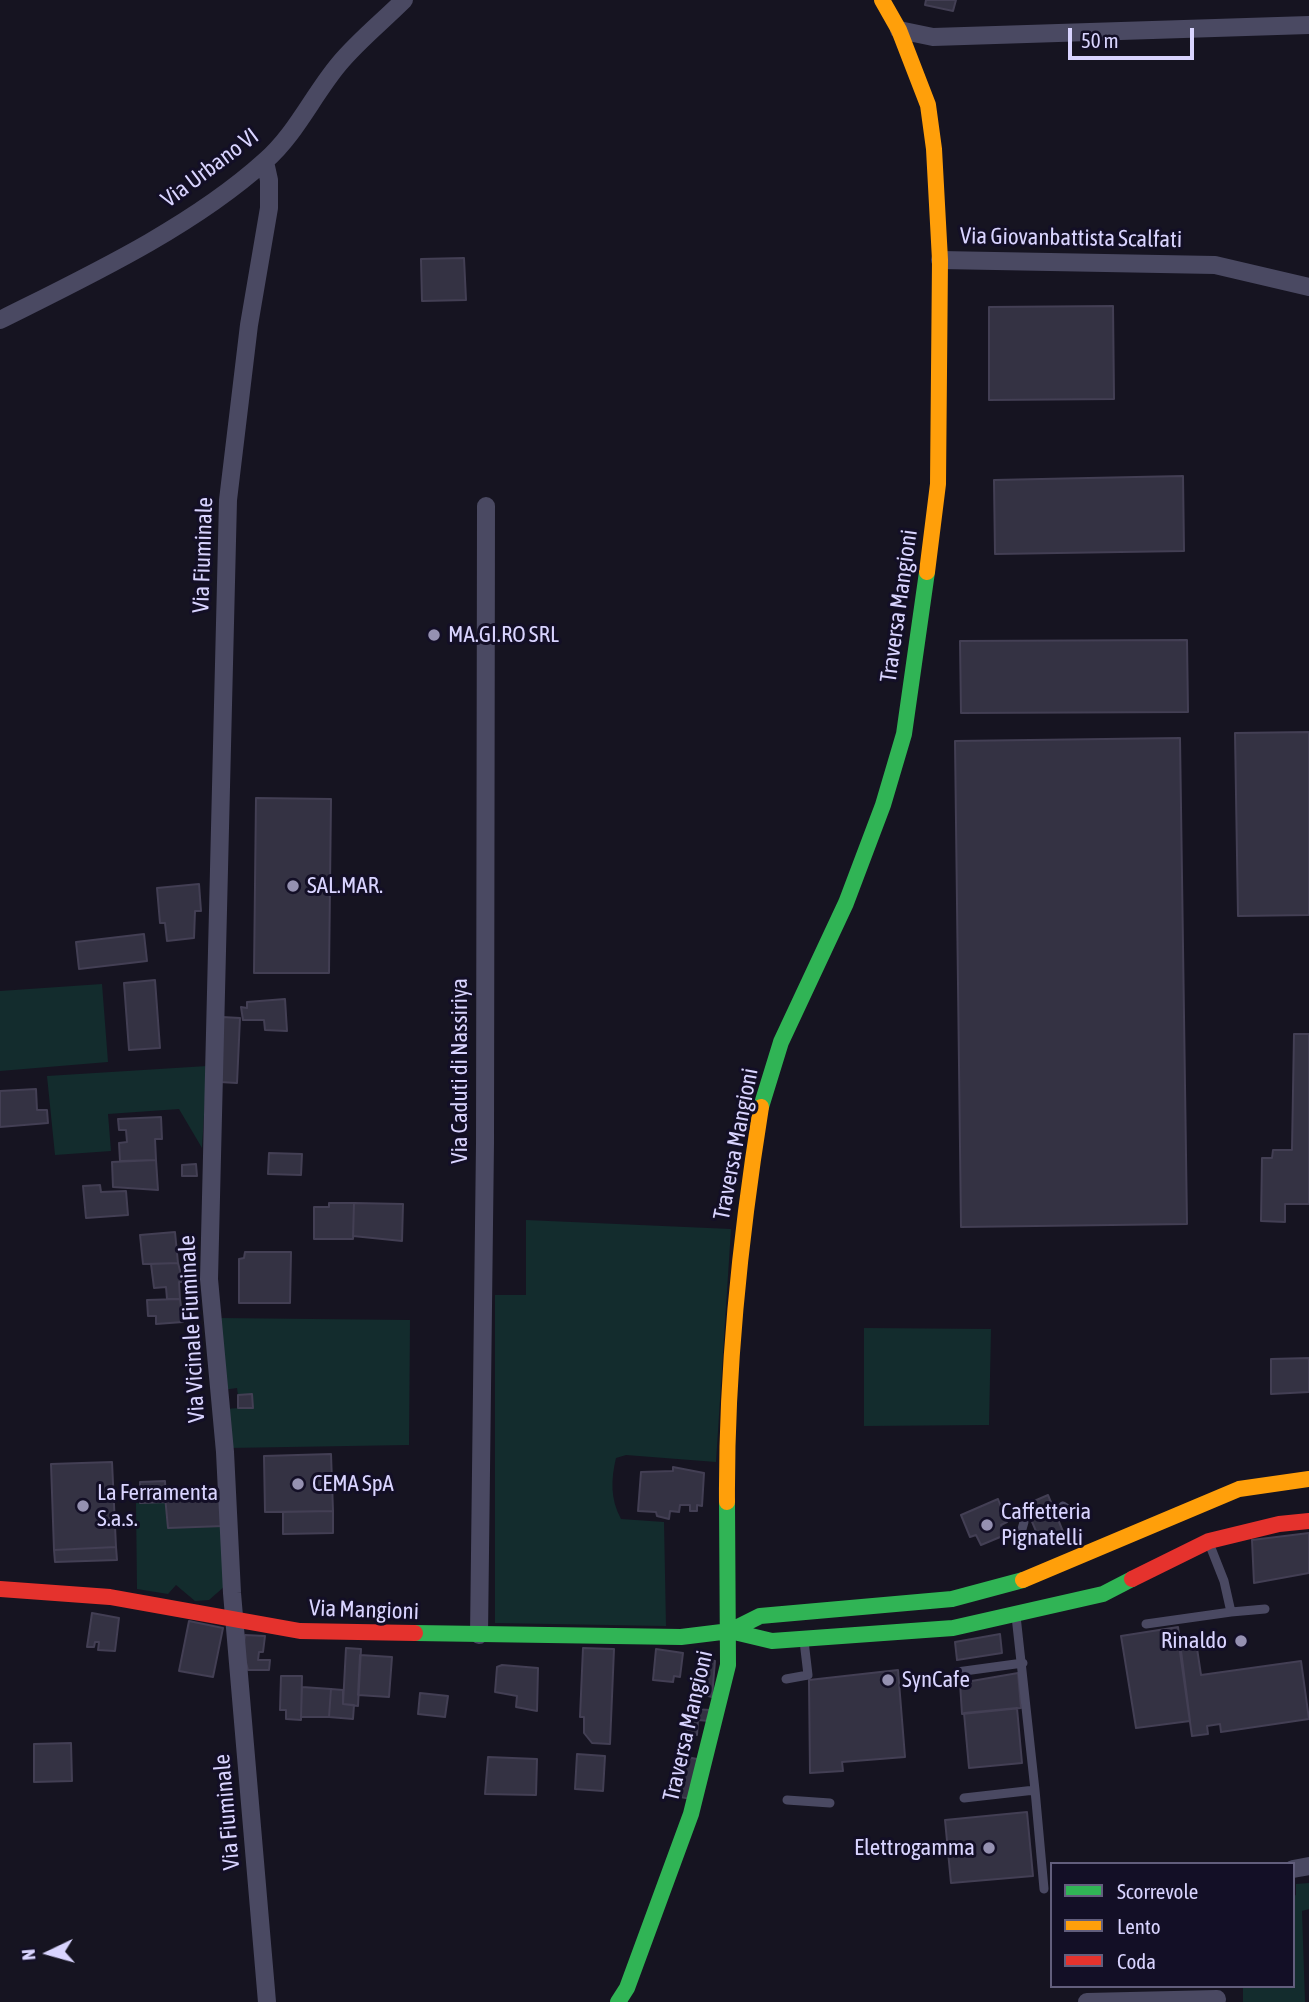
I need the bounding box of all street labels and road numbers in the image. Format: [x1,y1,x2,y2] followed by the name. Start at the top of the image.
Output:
[156,122,264,214] street label: Via Urbano VI
[960,222,1182,254] street label: Via Giovanbattista Scalfati
[187,497,219,613] street label: Via Fiuminale
[875,528,923,684] street label: Traversa Mangioni
[446,978,474,1164] street label: Via Caduti di Nassiriya
[708,1066,764,1222] street label: Traversa Mangioni
[173,1235,211,1423] street label: Via Vicinale Fiuminale
[309,1594,419,1626] street label: Via Mangioni
[657,1648,719,1804] street label: Traversa Mangioni
[208,1753,246,1871] street label: Via Fiuminale

